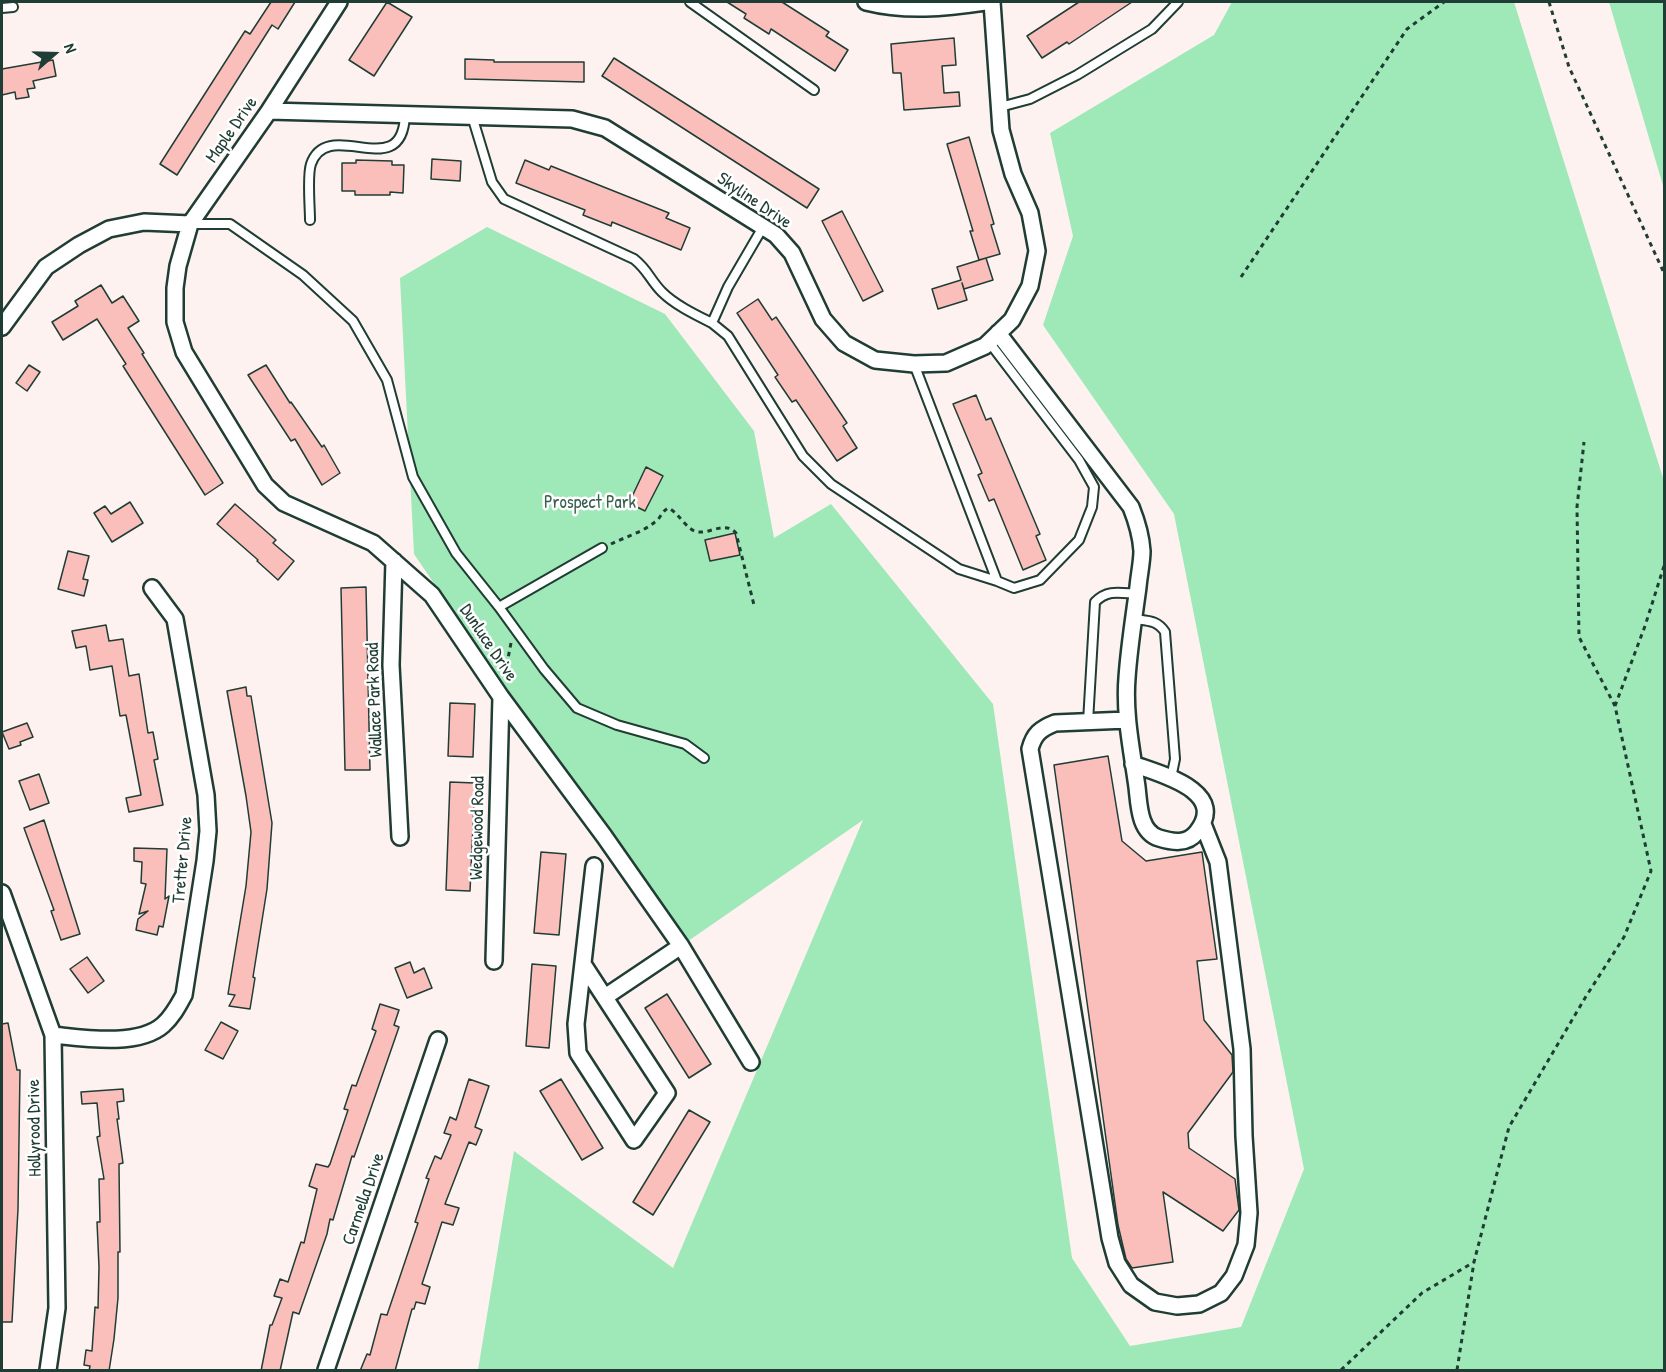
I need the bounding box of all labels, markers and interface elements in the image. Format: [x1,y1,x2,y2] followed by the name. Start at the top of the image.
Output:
[24,24,84,84] north arrow
[59,40,83,56] text: N
[202,93,262,167] street label: Maple Drive
[713,168,795,234] street label: Skyline Drive
[544,492,636,514] park label: Prospect Park
[454,600,522,686] street label: Dunluce Drive
[362,642,388,758] street label: Wallace Park Road
[466,776,490,880] street label: Wedgewood Road
[168,816,198,904] street label: Tretter Drive
[23,1079,47,1177] street label: Hollyrood Drive
[338,1150,390,1248] street label: Carmella Drive

